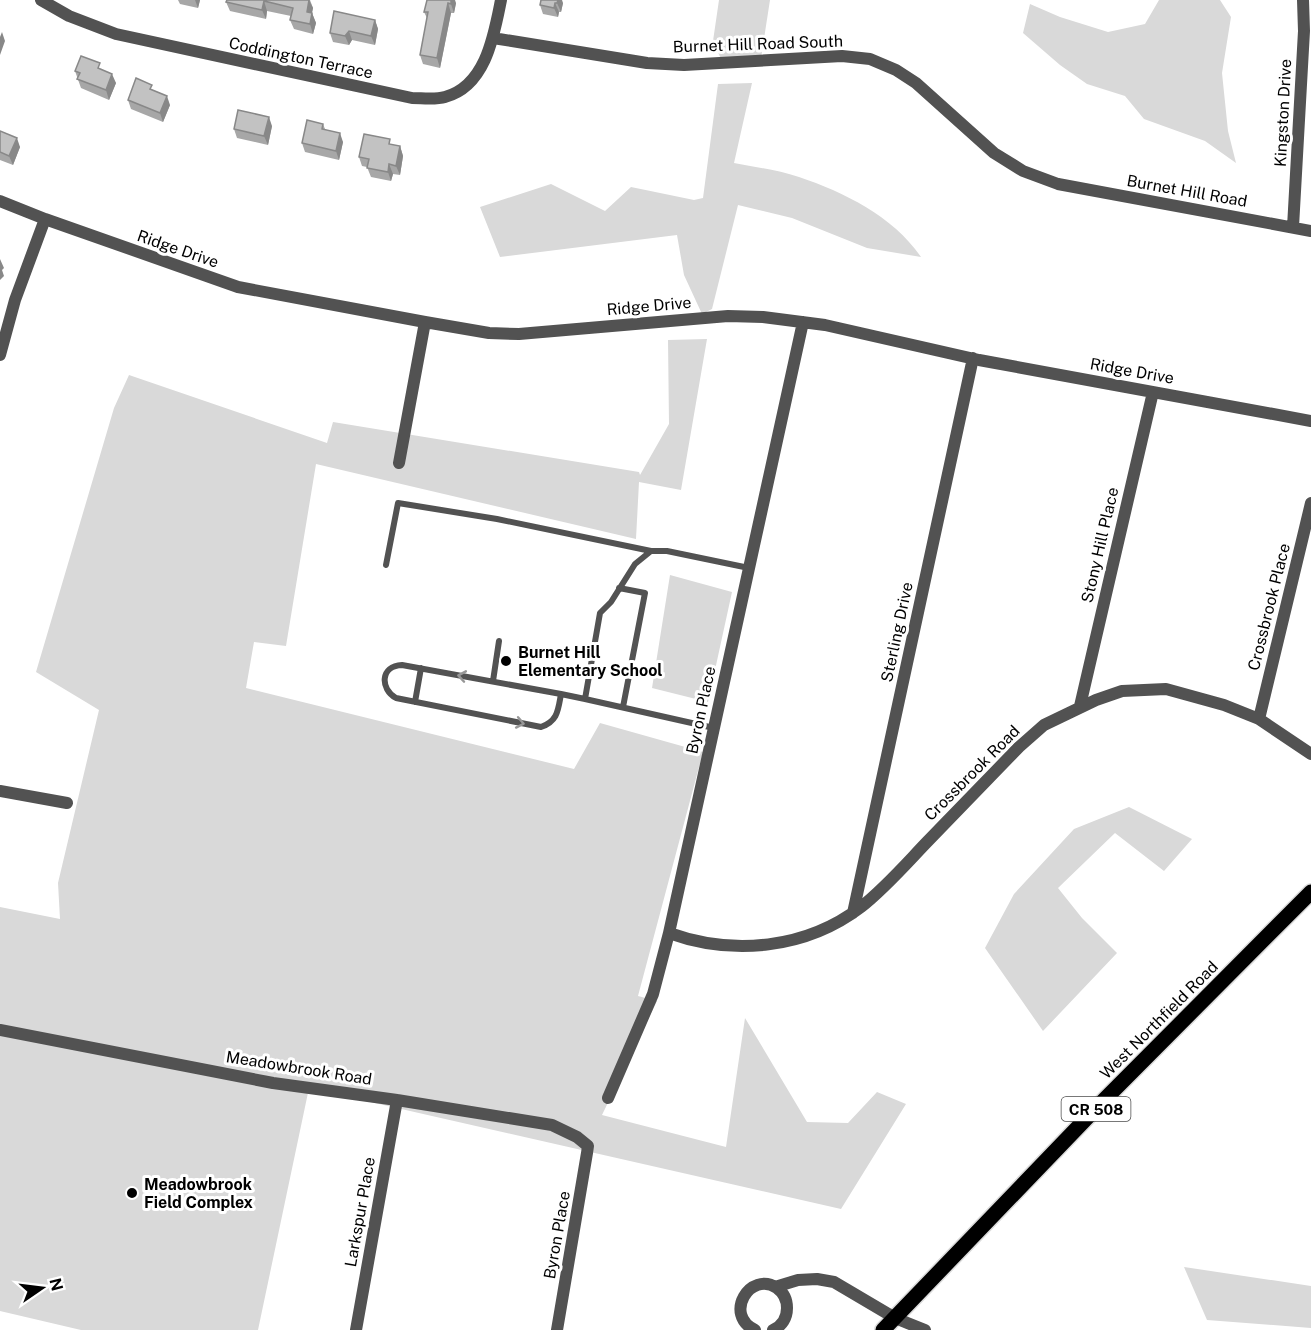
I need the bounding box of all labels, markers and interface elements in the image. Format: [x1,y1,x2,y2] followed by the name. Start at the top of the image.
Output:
[673,32,843,56] street label: Burnet Hill Road South
[227,33,375,83] street label: Coddington Terrace
[1271,58,1295,168] street label: Kingston Drive
[1125,171,1249,211] street label: Burnet Hill Road
[135,226,221,272] street label: Ridge Drive
[606,293,692,319] street label: Ridge Drive
[1088,354,1176,388] street label: Ridge Drive
[1077,485,1123,605] street label: Stony Hill Place
[1244,541,1294,673] street label: Crossbrook Place
[877,580,917,684] street label: Sterling Drive
[518,643,663,680] place label: Burnet Hill Elementary School
[499,654,513,668] marker: Burnet Hill Elementary School
[682,664,720,756] street label: Byron Place
[457,670,467,683] one-way arrow
[514,716,524,729] one-way arrow
[920,721,1024,825] street label: Crossbrook Road
[1096,957,1222,1083] street label: West Northfield Road
[225,1047,373,1089] street label: Meadowbrook Road
[1062,1097,1130,1121] road number: CR 508
[341,1155,379,1269] street label: Larkspur Place
[144,1175,254,1212] place label: Meadowbrook Field Complex
[125,1186,139,1200] marker: Meadowbrook Field Complex
[540,1190,574,1280] street label: Byron Place
[12,1258,72,1318] north arrow
[45,1276,67,1293] text: N

